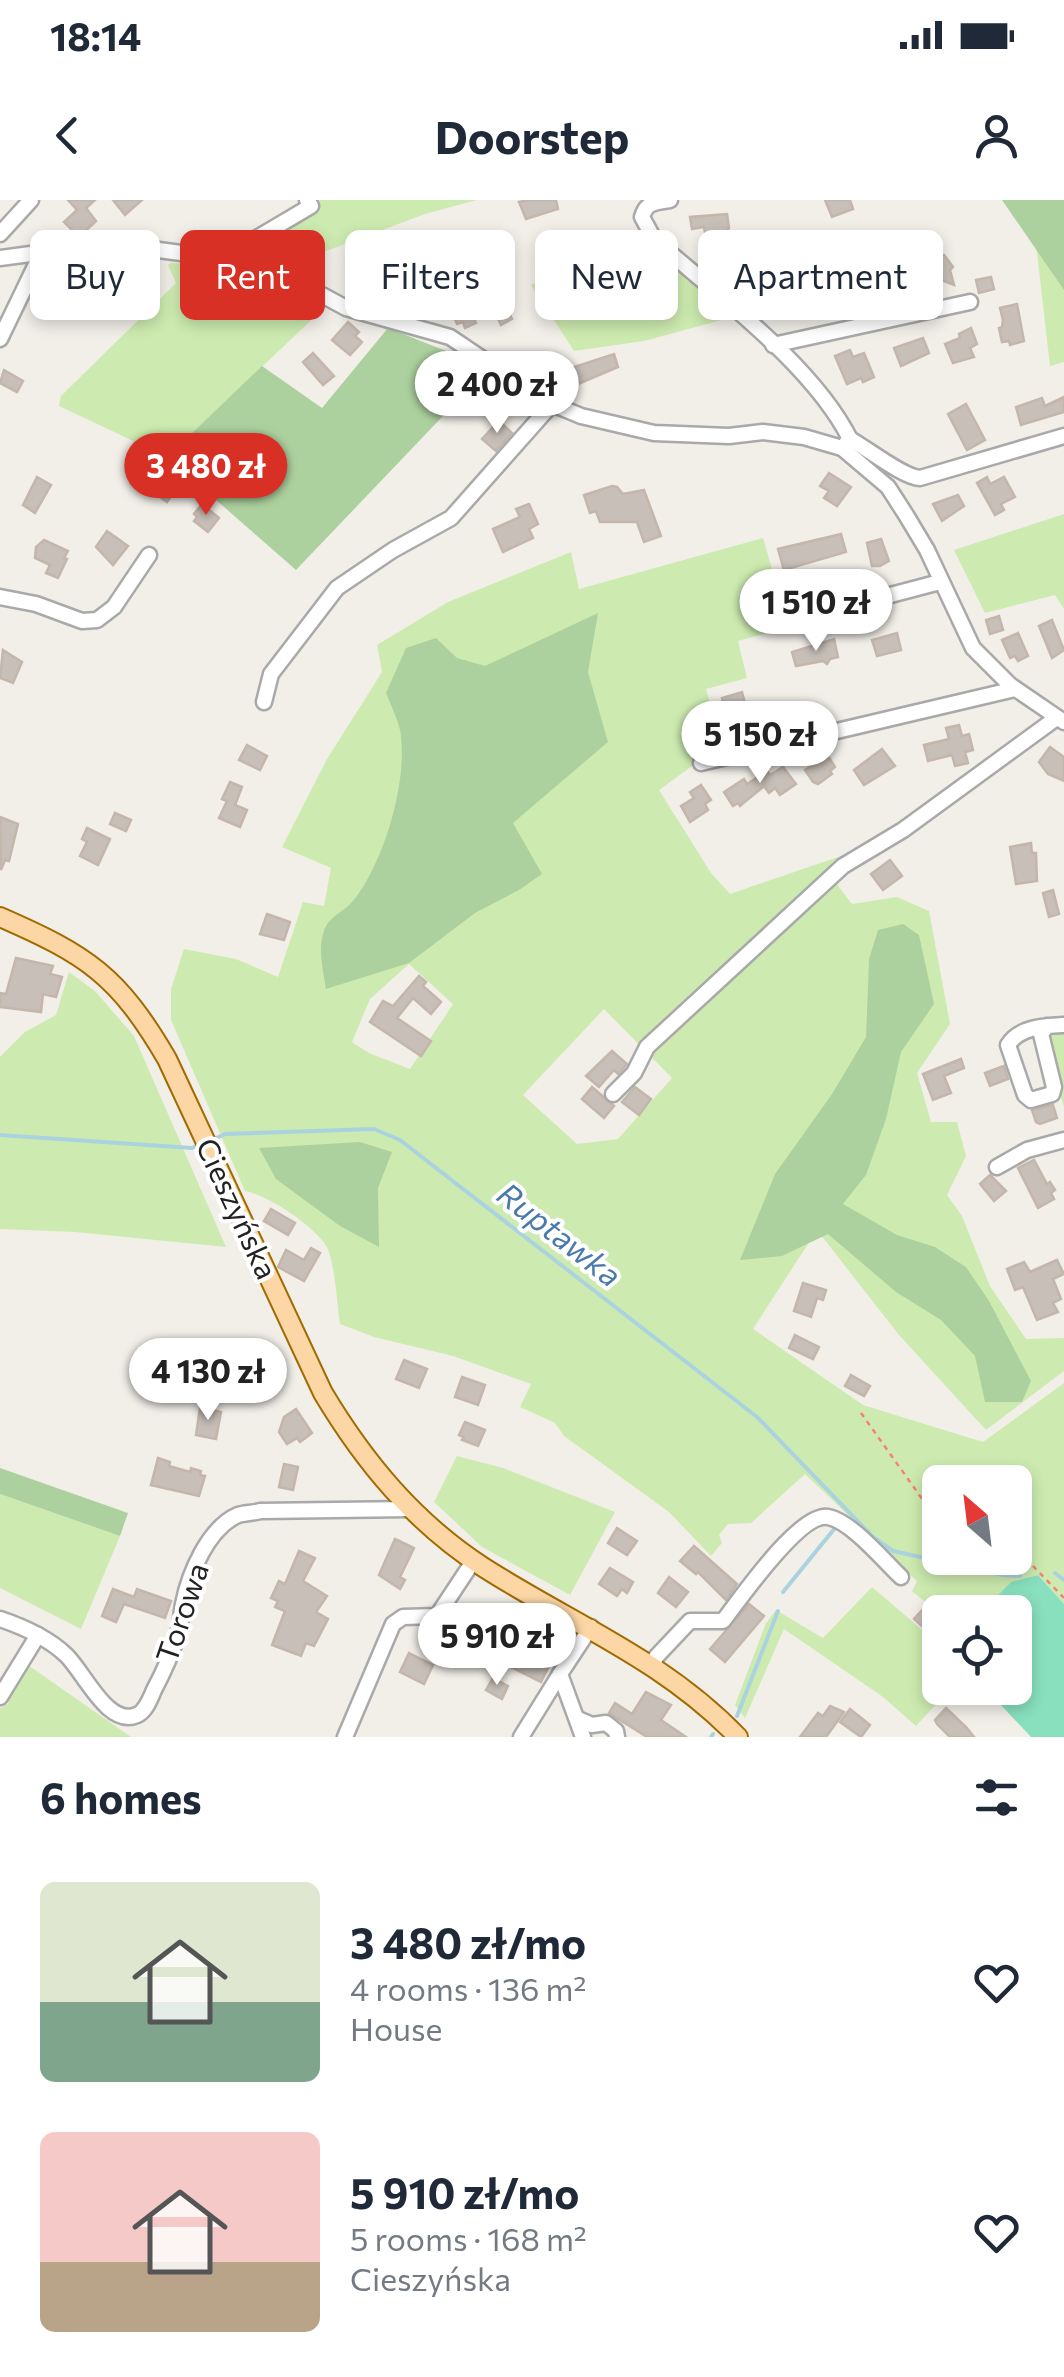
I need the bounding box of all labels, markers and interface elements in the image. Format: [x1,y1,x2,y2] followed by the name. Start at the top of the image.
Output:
[50,12,141,59] text: 18:14
[40,108,95,163] icon: back
[435,108,629,163] text: Doorstep
[969,108,1024,163] icon: person
[30,230,160,320] chip: Buy
[180,230,325,320] chip: Rent
[345,230,515,320] chip: Filters
[535,230,678,320] chip: New
[698,230,943,320] chip: Apartment
[394,351,600,436] pin: 2 400 zł
[437,363,557,403] text: 2 400 zł
[103,433,309,518] pin: 3 480 zł
[146,445,266,485] text: 3 480 zł
[713,569,919,654] pin: 1 510 zł
[762,581,870,621] text: 1 510 zł
[657,701,863,786] pin: 5 150 zł
[703,713,817,753] text: 5 150 zł
[190,1132,287,1284] street label: Cieszyńska
[490,1173,630,1294] water label: Ruptawka
[105,1338,311,1423] pin: 4 130 zł
[151,1350,265,1390] text: 4 130 zł
[922,1465,1032,1575] north arrow
[922,1465,1032,1705] map controls
[146,1557,215,1667] street label: Torowa
[922,1595,1032,1705] button: locate
[394,1603,600,1688] pin: 5 910 zł
[440,1615,554,1655] text: 5 910 zł
[969,1770,1024,1825] icon: filters
[40,1771,202,1823] text: 6 homes
[350,1916,586,1968] text: 3 480 zł/mo
[120,1922,240,2042] icon: home
[969,1955,1024,2010] icon: heart
[350,1968,586,2008] text: 4 rooms · 136 m²
[350,2008,442,2048] text: House
[350,2166,579,2218] text: 5 910 zł/mo
[120,2172,240,2292] icon: home
[969,2205,1024,2260] icon: heart
[350,2218,587,2258] text: 5 rooms · 168 m²
[350,2258,511,2298] text: Cieszyńska

